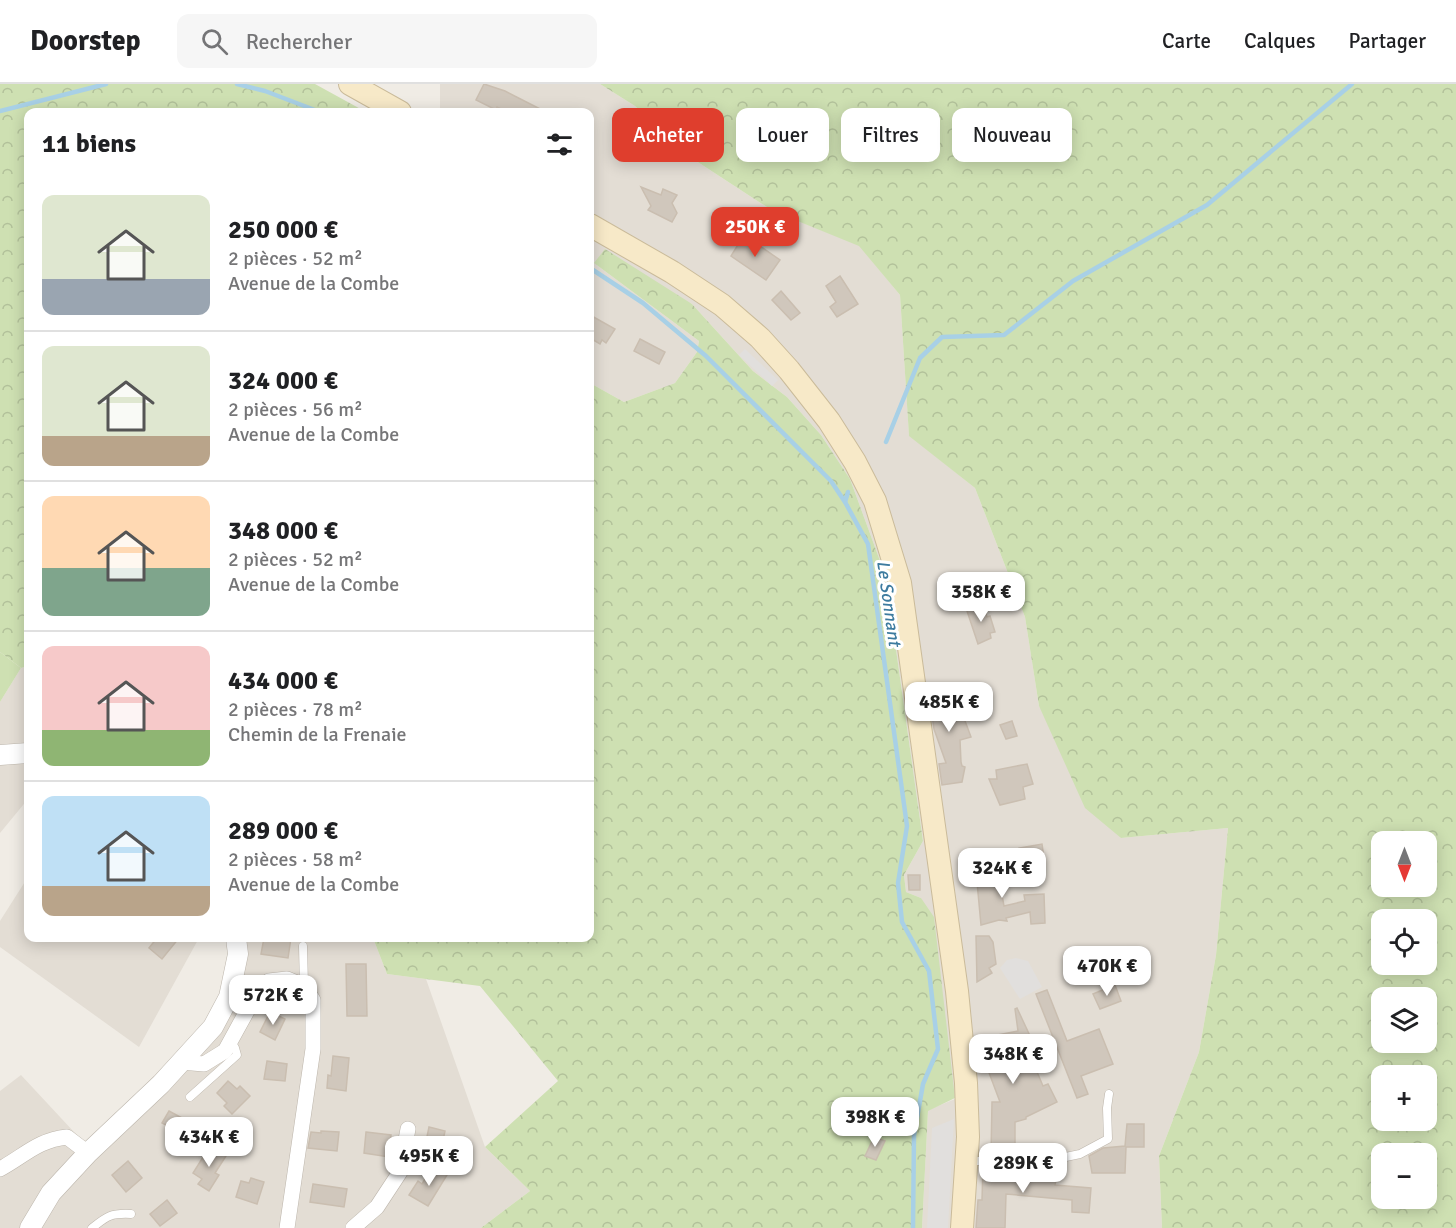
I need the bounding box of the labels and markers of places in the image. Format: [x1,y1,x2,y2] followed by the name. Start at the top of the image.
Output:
[706,207,804,258] pin: 250K €
[932,572,1030,623] pin: 358K €
[900,682,998,733] pin: 485K €
[953,848,1051,899] pin: 324K €
[1058,946,1156,997] pin: 470K €
[224,975,322,1026] pin: 572K €
[964,1034,1062,1085] pin: 348K €
[826,1097,924,1148] pin: 398K €
[160,1117,258,1168] pin: 434K €
[380,1136,478,1187] pin: 495K €
[974,1143,1072,1194] pin: 289K €

